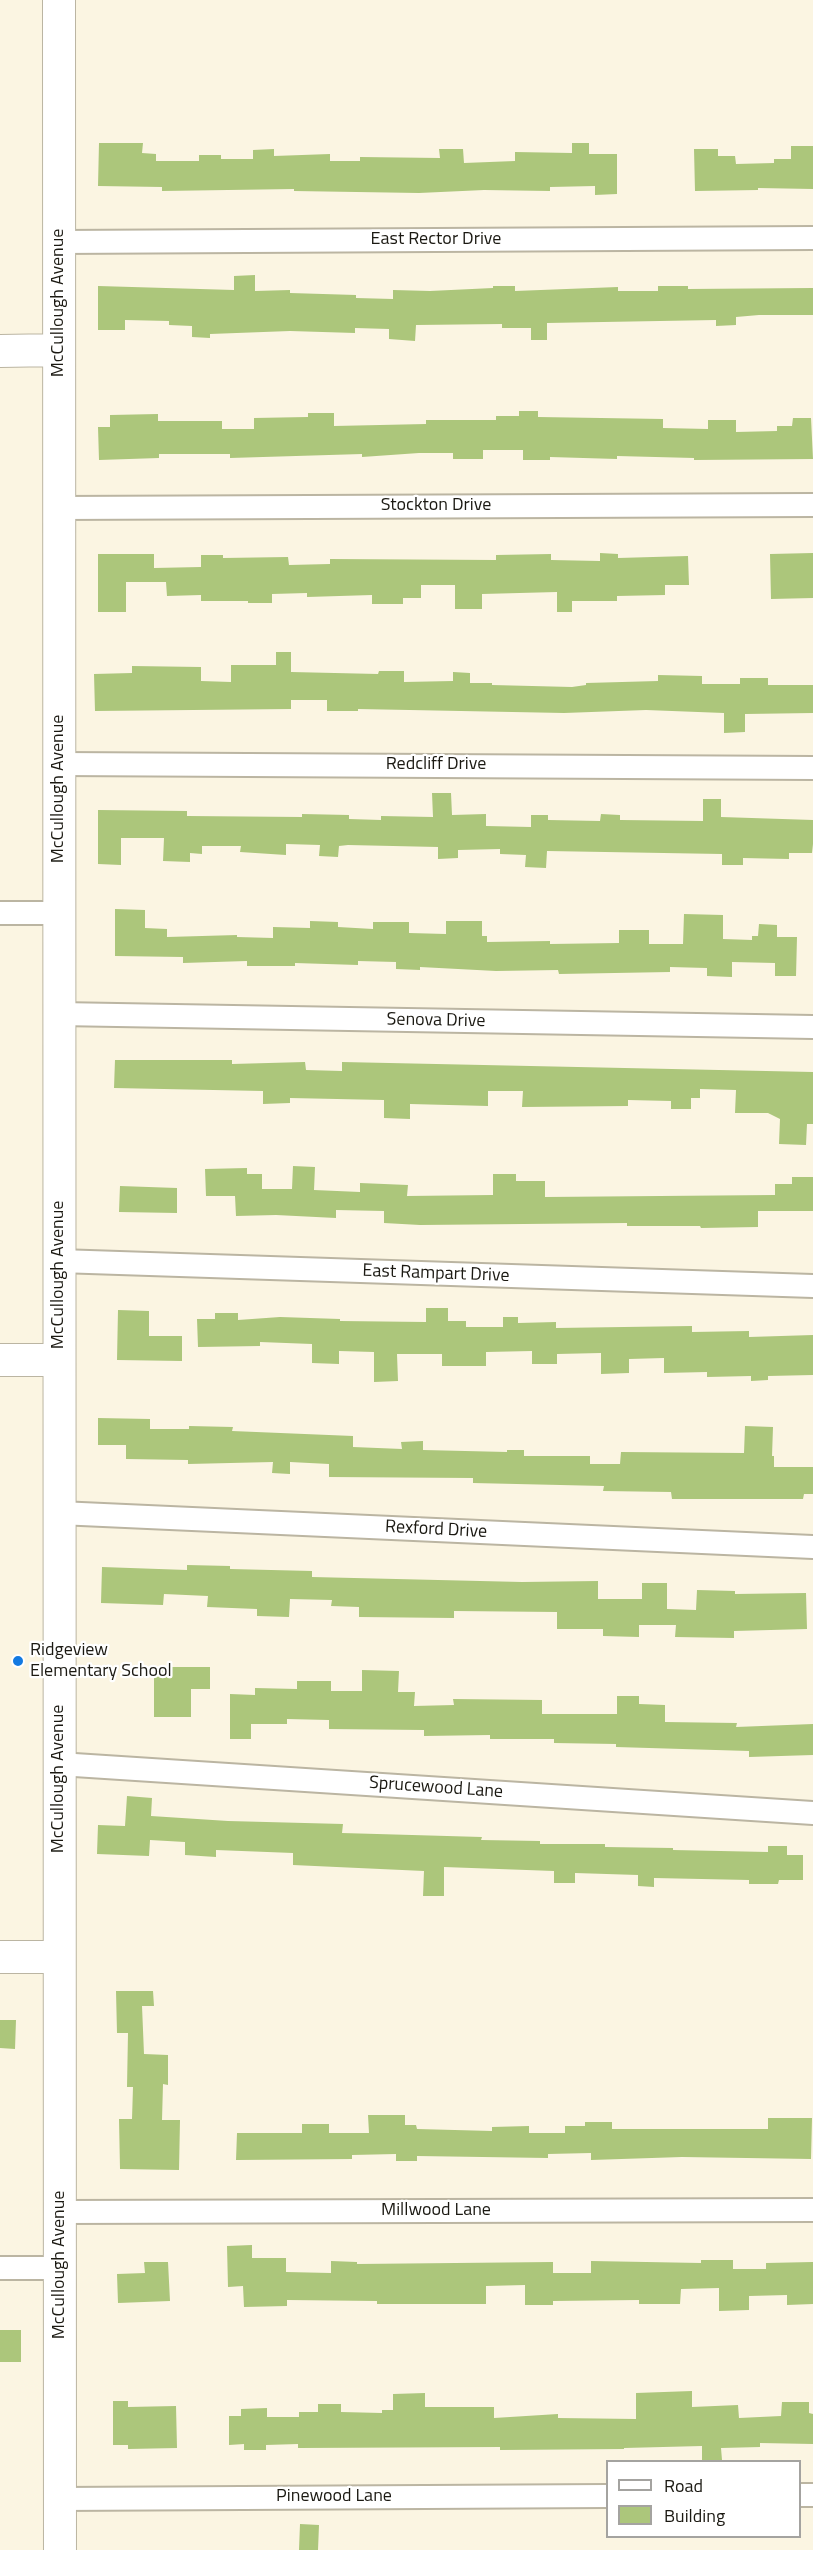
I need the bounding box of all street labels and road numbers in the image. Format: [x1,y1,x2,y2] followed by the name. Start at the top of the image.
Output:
[48,229,70,377] street label: McCullough Avenue
[371,229,501,251] street label: East Rector Drive
[381,495,491,517] street label: Stockton Drive
[48,715,70,863] street label: McCullough Avenue
[386,754,486,776] street label: Redcliff Drive
[386,1009,486,1033] street label: Senova Drive
[48,1201,70,1349] street label: McCullough Avenue
[362,1261,510,1287] street label: East Rampart Drive
[384,1517,488,1543] street label: Rexford Drive
[48,1705,70,1853] street label: McCullough Avenue
[368,1773,504,1803] street label: Sprucewood Lane
[49,2191,71,2339] street label: McCullough Avenue
[381,2200,491,2222] street label: Millwood Lane
[276,2486,392,2508] street label: Pinewood Lane

